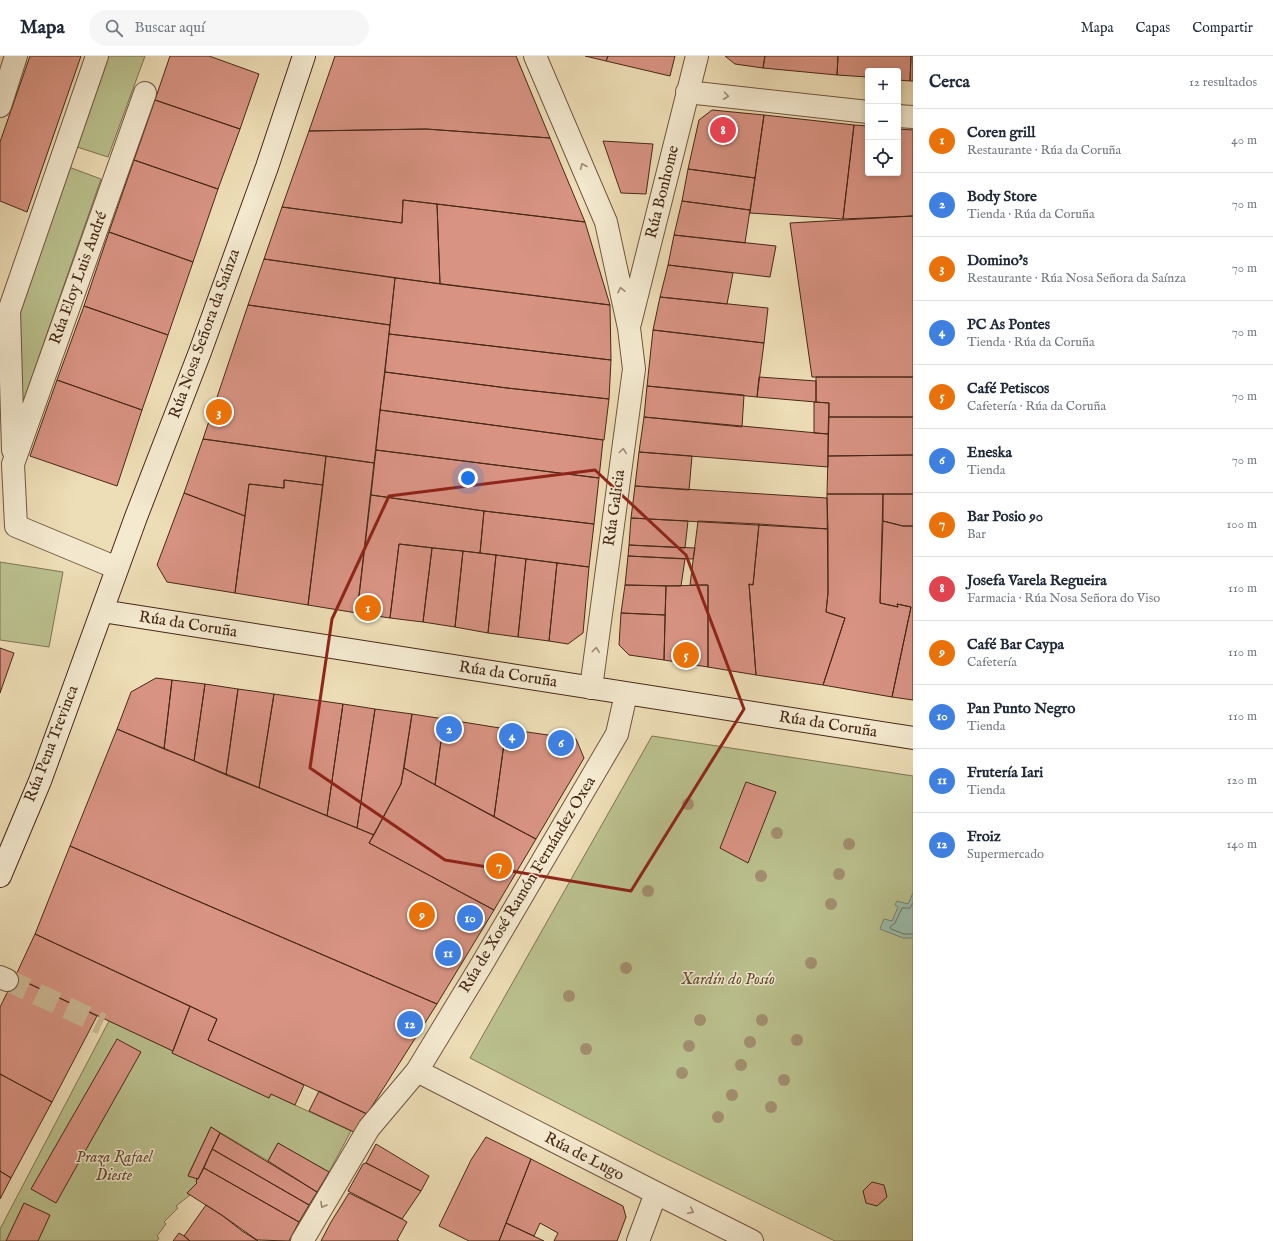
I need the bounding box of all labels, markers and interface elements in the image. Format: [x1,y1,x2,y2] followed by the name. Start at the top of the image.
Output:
[89,10,369,46] search box
[20,16,65,40] text: Mapa
[103,17,125,39] icon: search
[135,18,205,37] text: Buscar aquí
[1081,19,1114,37] text: Mapa
[1136,19,1170,37] text: Capas
[1192,19,1253,37] text: Compartir
[865,68,901,176] map controls
[865,68,901,104] button: +
[929,72,970,93] text: Cerca
[1189,74,1257,91] text: 12 resultados
[723,91,729,100] one-way arrow
[865,104,901,140] button: −
[710,115,736,145] pin: 8
[967,123,1035,142] text: Coren grill
[940,132,944,149] text: 1
[1231,132,1257,149] text: 40 m
[865,140,901,176] button: locate
[967,142,1121,159] text: Restaurante · Rúa da Coruña
[642,143,684,241] street label: Rúa Bonhome
[579,163,587,170] one-way arrow
[967,187,1037,206] text: Body Store
[939,196,945,213] text: 2
[1232,196,1257,213] text: 70 m
[967,206,1095,223] text: Tienda · Rúa da Coruña
[46,209,112,347] street label: Rúa Eloy Luis André
[165,246,245,422] street label: Rúa Nosa Señora da Saínza
[967,251,1028,270] text: Domino's
[940,260,944,277] text: 3
[1232,260,1257,277] text: 70 m
[967,270,1186,287] text: Restaurante · Rúa Nosa Señora da Saínza
[617,287,625,293] one-way arrow
[967,315,1050,334] text: PC As Pontes
[939,324,945,341] text: 4
[1232,324,1257,341] text: 70 m
[967,334,1095,351] text: Tienda · Rúa da Coruña
[967,379,1049,398] text: Café Petiscos
[940,388,944,405] text: 5
[1232,388,1257,405] text: 70 m
[206,397,232,427] pin: 3
[967,398,1106,415] text: Cafetería · Rúa da Coruña
[967,443,1012,462] text: Eneska
[618,448,627,454] one-way arrow
[939,452,945,469] text: 6
[1232,452,1257,469] text: 70 m
[967,462,1005,479] text: Tienda
[458,468,478,488] your location
[600,468,630,548] street label: Rúa Galicia
[967,507,1043,526] text: Bar Posio 90
[939,516,945,533] text: 7
[1227,516,1257,533] text: 100 m
[967,526,986,543] text: Bar
[967,571,1107,590] text: Josefa Varela Regueira
[939,580,945,597] text: 8
[1228,580,1257,597] text: 110 m
[967,590,1160,607] text: Farmacia · Rúa Nosa Señora do Viso
[355,593,381,623] pin: 1
[137,607,239,643] street label: Rúa da Coruña
[967,635,1064,654] text: Café Bar Caypa
[673,640,699,670] pin: 5
[939,644,945,661] text: 9
[1228,644,1257,661] text: 110 m
[591,646,600,653] one-way arrow
[967,654,1017,671] text: Cafetería
[457,657,559,693] street label: Rúa da Coruña
[21,683,83,805] street label: Rúa Pena Trevinca
[967,699,1075,718] text: Pan Punto Negro
[777,707,879,743] street label: Rúa da Coruña
[936,708,948,725] text: 10
[1228,708,1257,725] text: 110 m
[436,714,462,744] pin: 2
[967,718,1005,735] text: Tienda
[499,721,525,751] pin: 4
[548,728,574,758] pin: 6
[967,763,1043,782] text: Frutería Iari
[937,772,947,789] text: 11
[1227,772,1257,789] text: 120 m
[455,773,601,997] street label: Rúa de Xosé Ramón Fernández Oxea
[967,782,1005,799] text: Tienda
[967,827,1001,846] text: Froiz
[937,836,947,853] text: 12
[1227,836,1257,853] text: 140 m
[967,846,1044,863] text: Supermercado
[486,851,512,881] pin: 7
[409,900,435,930] pin: 9
[457,903,483,933] pin: 10
[435,938,461,968] pin: 11
[680,970,775,990] park label: Xardín do Posío
[397,1009,423,1039] pin: 12
[541,1128,628,1186] street label: Rúa de Lugo
[76,1148,154,1186] park label: Praza Rafael Dieste
[321,1201,328,1208] one-way arrow
[686,1206,694,1214] one-way arrow

